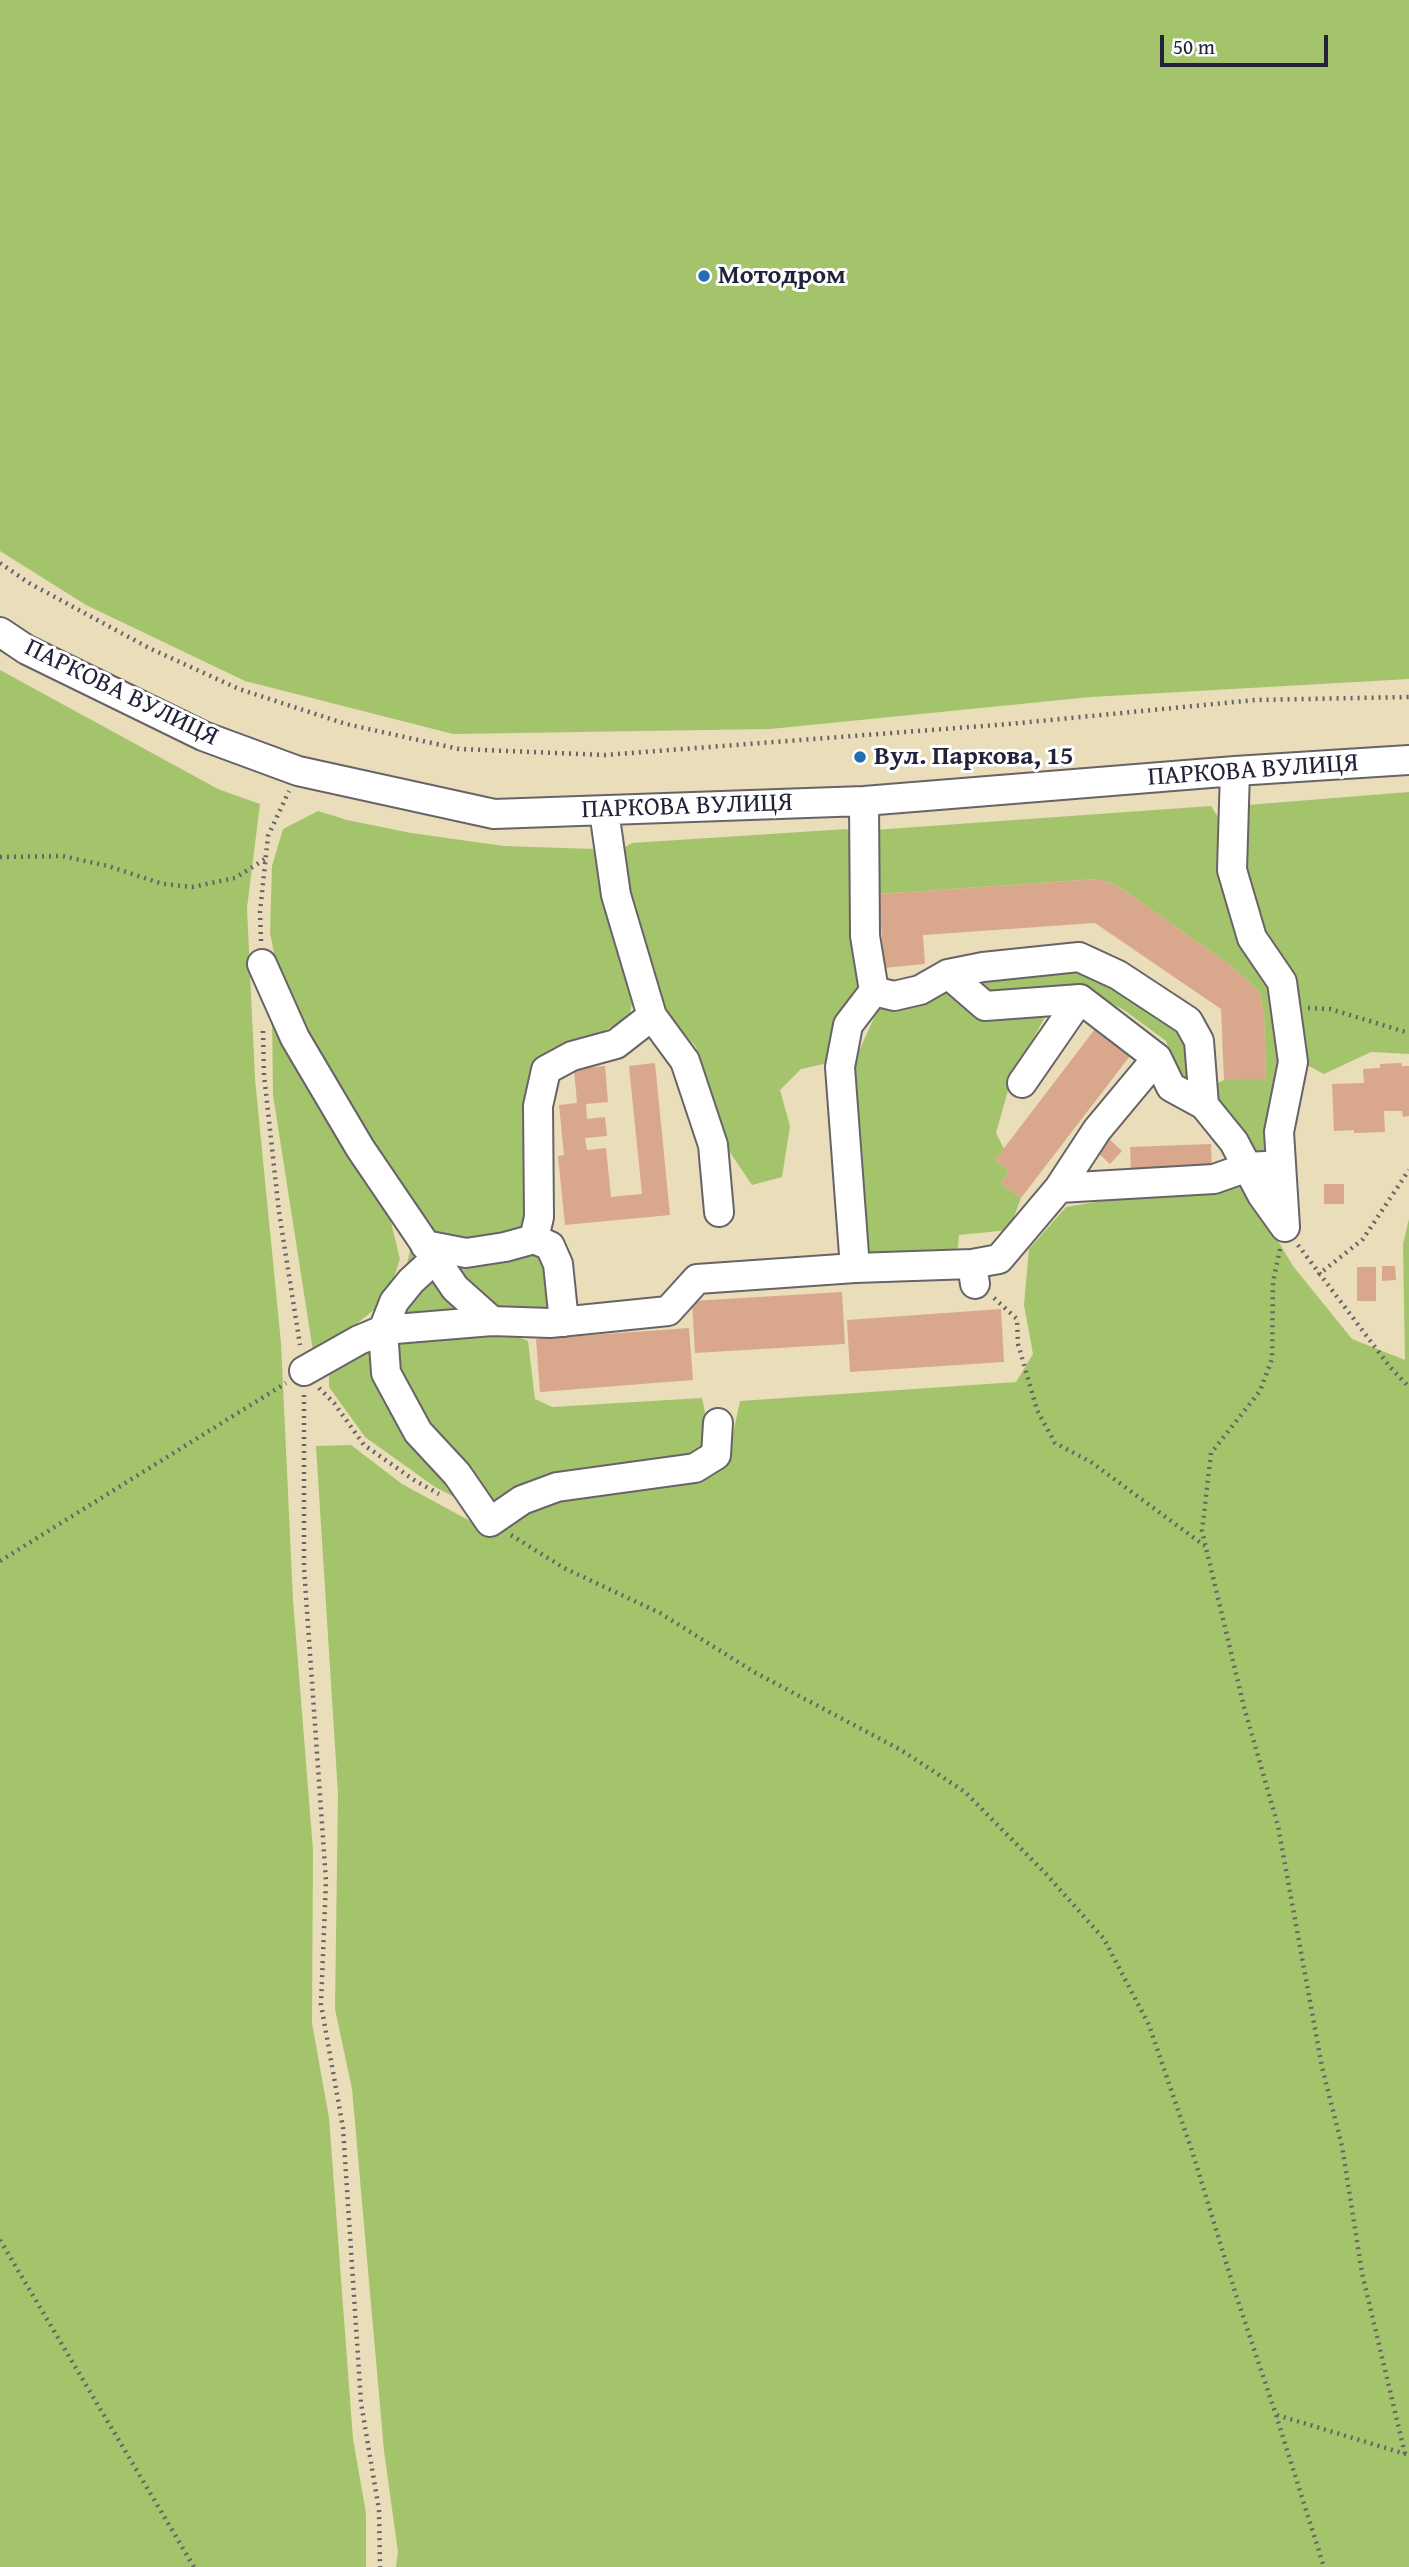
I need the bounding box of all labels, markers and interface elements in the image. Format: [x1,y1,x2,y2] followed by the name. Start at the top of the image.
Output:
[1164,21,1332,65] scale bar
[1173,31,1215,62] text: 50 m
[718,260,846,292] place label: Мотодром
[696,268,712,284] marker: Мотодром
[19,633,223,753] street label: ПАРКОВА ВУЛИЦЯ
[874,741,1073,773] place label: Вул. Паркова, 15
[1147,748,1359,794] street label: ПАРКОВА ВУЛИЦЯ
[852,749,868,765] marker: Вул. Паркова, 15
[581,788,793,826] street label: ПАРКОВА ВУЛИЦЯ

